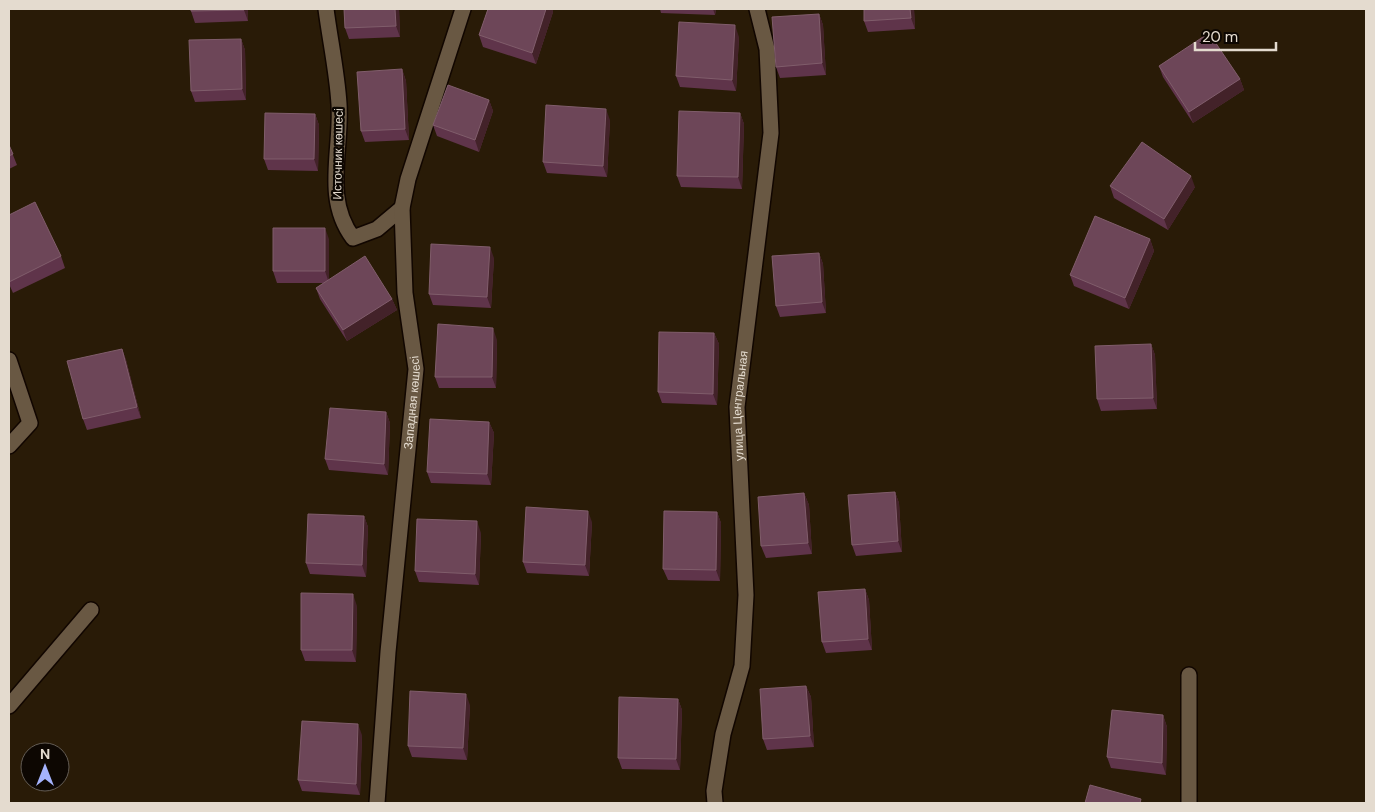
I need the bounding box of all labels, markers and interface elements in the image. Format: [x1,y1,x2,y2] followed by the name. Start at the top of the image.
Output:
[1195,20,1276,52] scale bar
[1202,27,1238,47] text: 20 m
[329,108,347,200] street label: Источник көшесі
[729,350,752,461] street label: улица Центральная
[400,355,424,450] street label: Западная көшесі
[20,742,70,792] north arrow
[40,745,50,763] text: N

